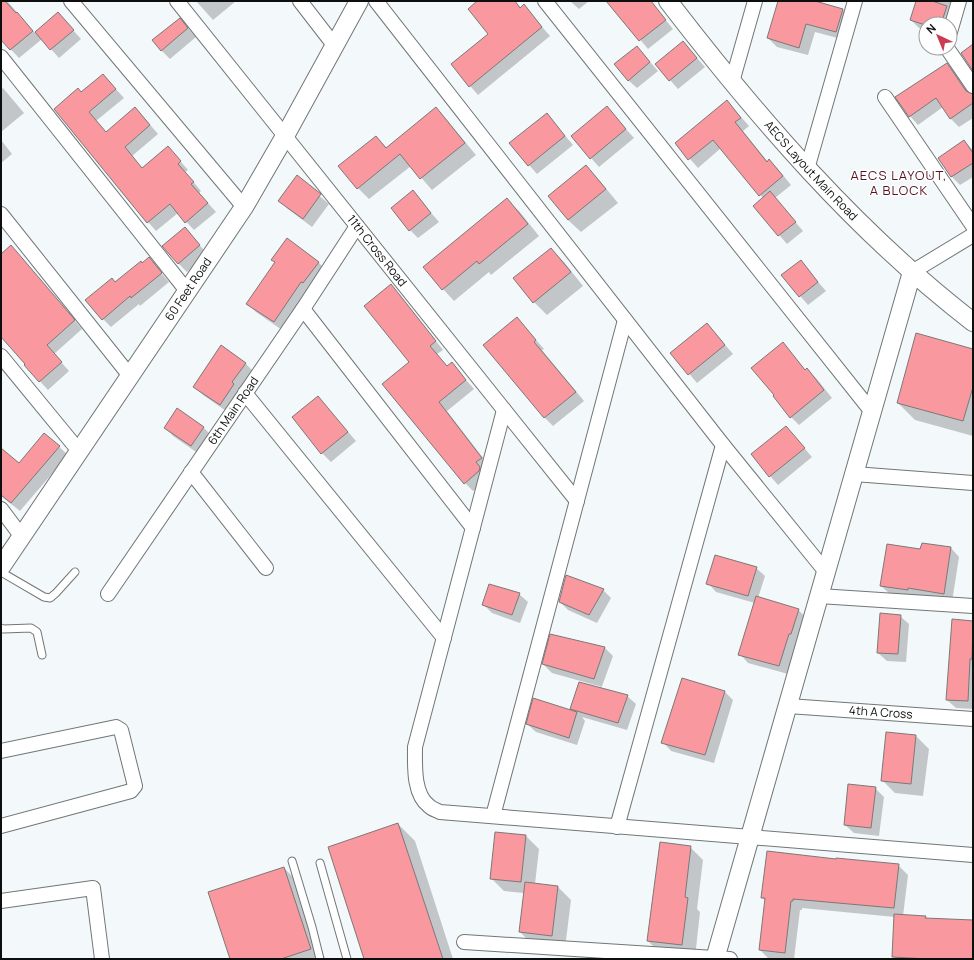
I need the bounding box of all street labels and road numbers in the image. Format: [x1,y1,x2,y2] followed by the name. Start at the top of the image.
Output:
[761,117,862,224] street label: AECS Layout Main Road
[343,211,411,290] street label: 11th Cross Road
[161,254,215,324] street label: 60 Feet Road
[204,373,262,448] street label: 6th Main Road
[848,701,913,723] street label: 4th A Cross

